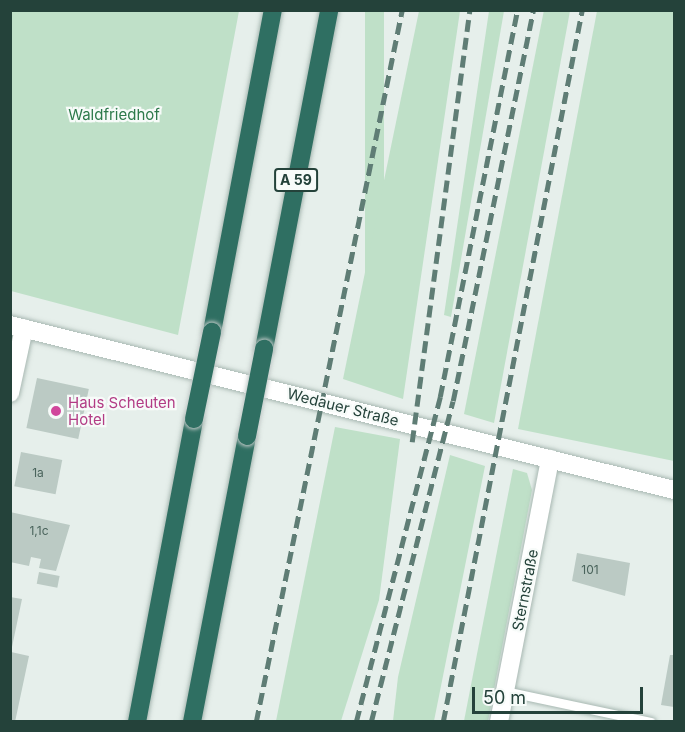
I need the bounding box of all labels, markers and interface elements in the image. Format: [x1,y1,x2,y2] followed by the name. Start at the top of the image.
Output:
[68,106,160,124] park label: Waldfriedhof
[274,169,318,191] road number: A 59
[285,384,401,430] street label: Wedauer Straße
[68,393,176,428] place label: Haus Scheuten Hotel
[49,404,63,418] marker: Haus Scheuten Hotel
[32,466,44,480] house number: 1a
[29,524,49,538] house number: 1,1c
[508,548,542,632] street label: Sternstraße
[581,563,599,577] house number: 101
[475,675,646,713] scale bar
[483,687,526,708] text: 50 m

